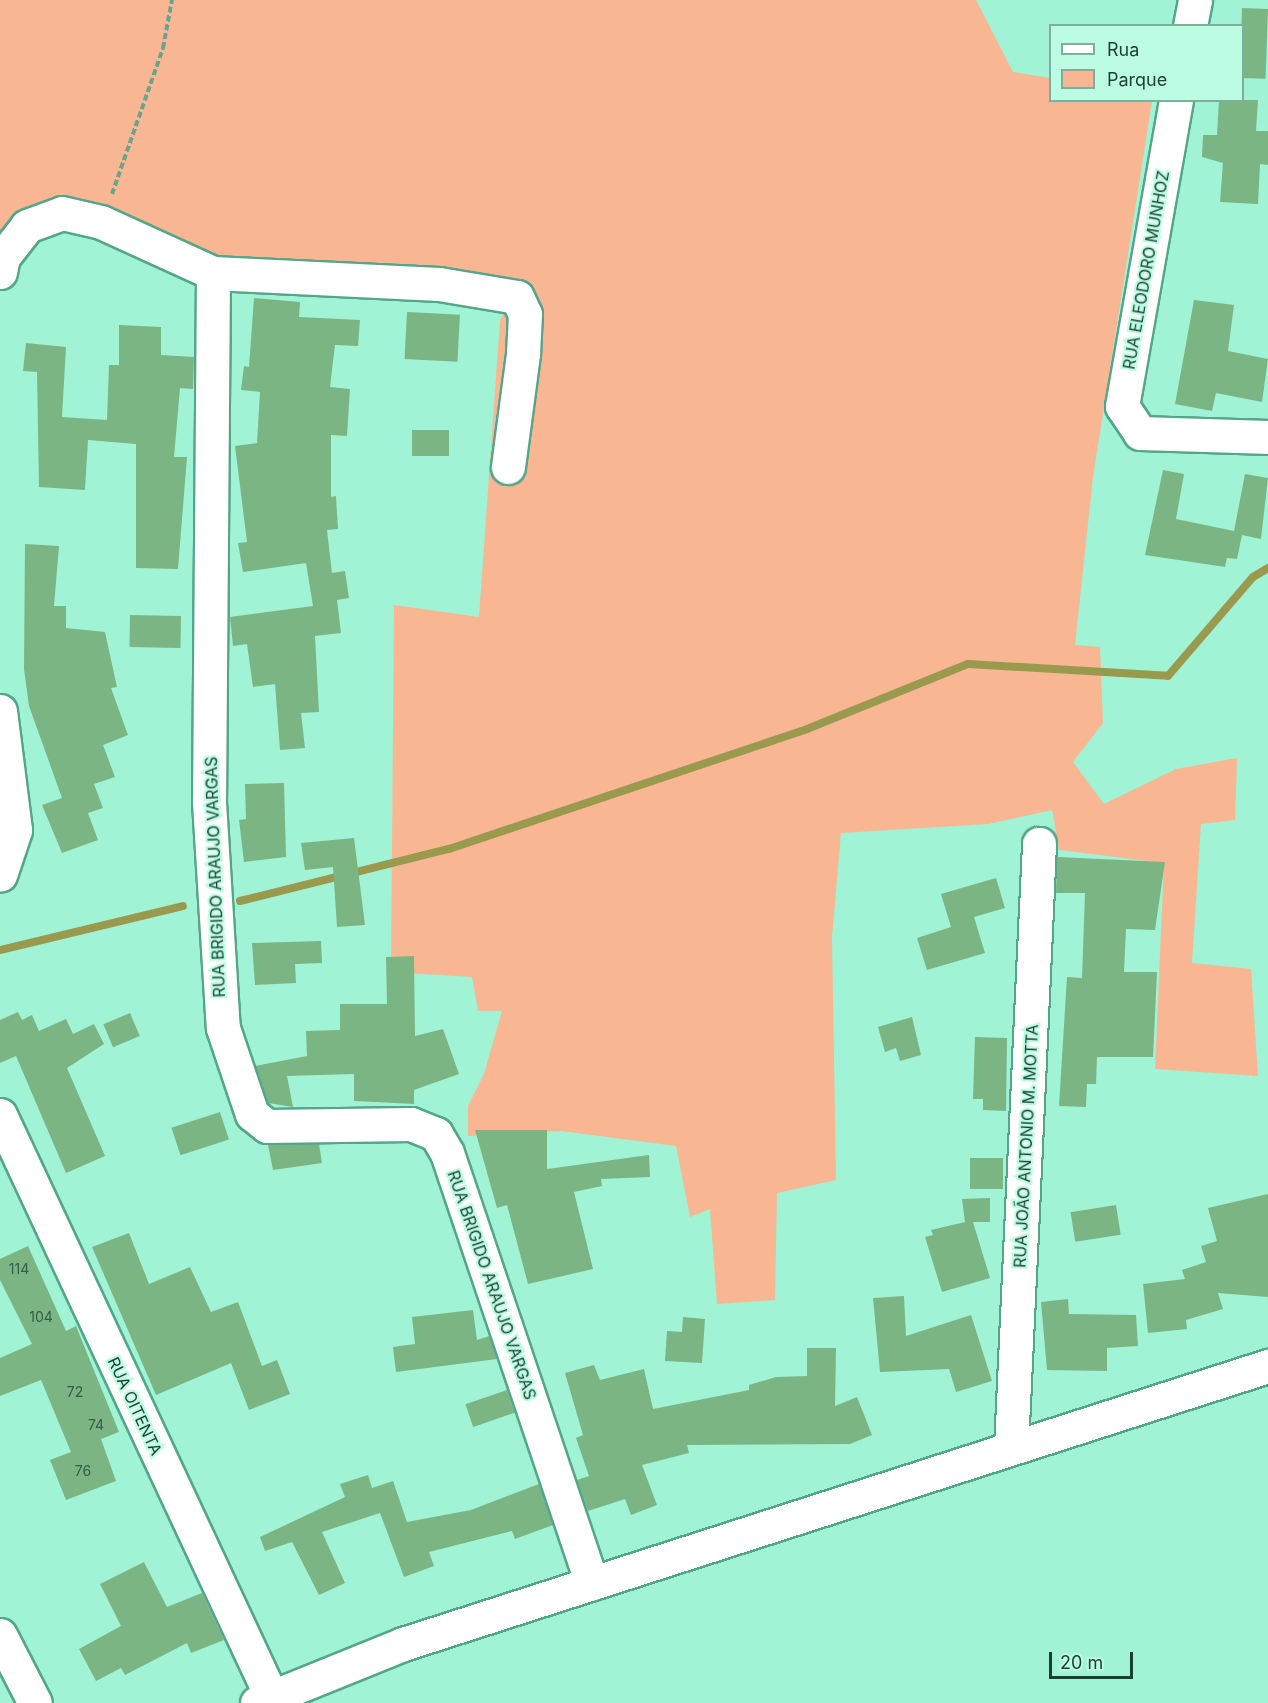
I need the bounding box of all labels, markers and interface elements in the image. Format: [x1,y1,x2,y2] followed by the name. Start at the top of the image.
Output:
[1049,24,1244,102] legend
[1107,39,1139,60] text: Rua
[1107,69,1167,90] text: Parque
[1119,169,1173,371] street label: RUA ELEODORO MUNHOZ
[201,756,229,998] street label: RUA BRIGIDO ARAUJO VARGAS
[1010,1024,1042,1268] street label: RUA JOÃO ANTONIO M. MOTTA
[444,1168,540,1402] street label: RUA BRIGIDO ARAUJO VARGAS
[9,1261,29,1277] house number: 114
[29,1309,53,1325] house number: 104
[104,1354,166,1458] street label: RUA OITENTA
[67,1384,83,1400] house number: 72
[88,1417,104,1433] house number: 74
[75,1463,91,1479] house number: 76
[1052,1640,1136,1678] scale bar
[1060,1652,1103,1673] text: 20 m

